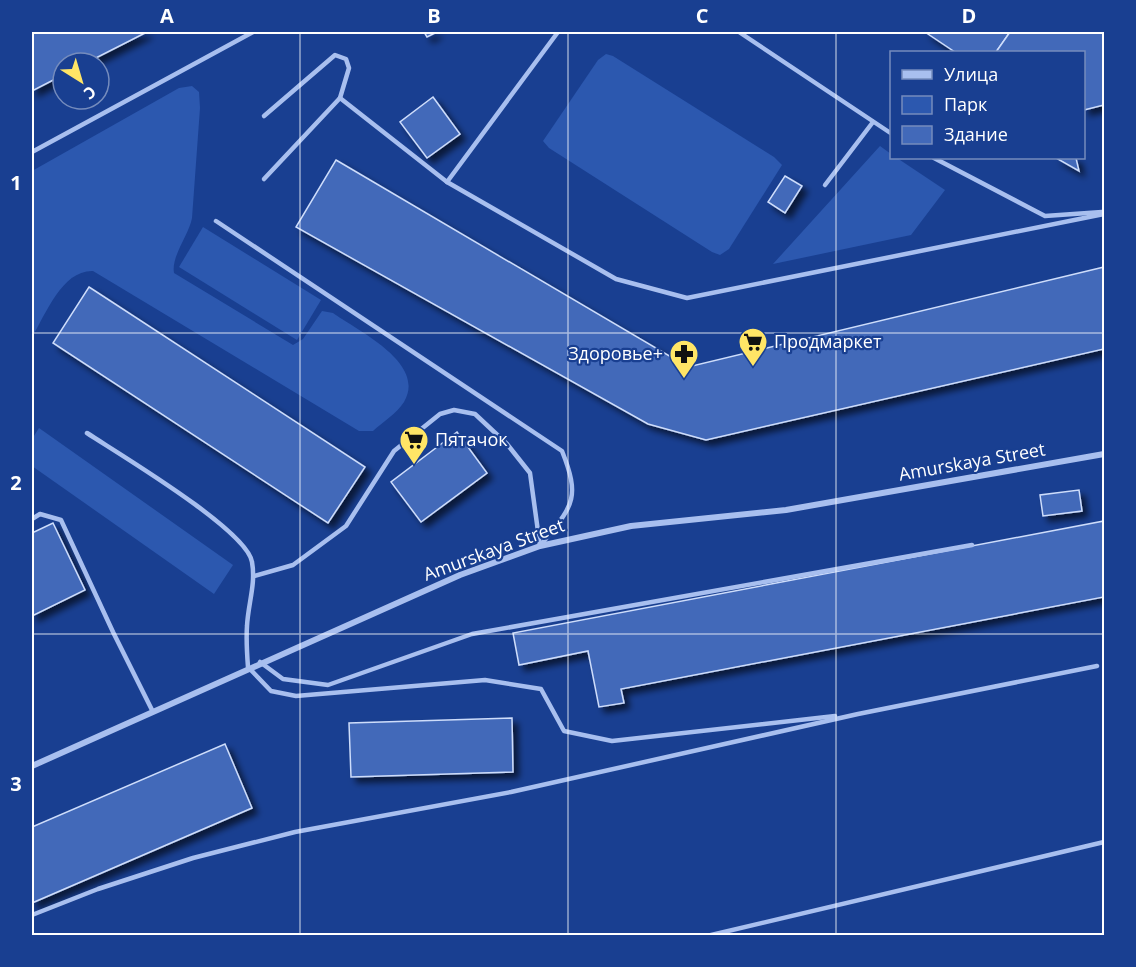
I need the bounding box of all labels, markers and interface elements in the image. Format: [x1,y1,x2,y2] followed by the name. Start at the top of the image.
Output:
[160,2,174,29] text: A
[427,2,441,29] text: B
[696,2,709,29] text: C
[962,2,976,29] text: D
[51,51,111,111] north arrow
[890,51,1085,159] legend
[944,62,998,86] text: Улица
[79,81,101,105] text: С
[944,92,988,116] text: Парк
[944,122,1008,146] text: Здание
[10,169,22,196] text: 1
[737,326,769,368] supermarket icon: Продмаркет
[774,329,882,353] place label: Продмаркет
[668,338,700,380] pharmacy icon: Здоровье+
[568,341,663,365] place label: Здоровье+
[398,424,430,466] supermarket icon: Пятачок
[435,427,508,451] place label: Пятачок
[897,436,1047,486] street label: Amurskaya Street
[10,469,22,496] text: 2
[420,512,568,586] street label: Amurskaya Street
[10,770,22,797] text: 3

